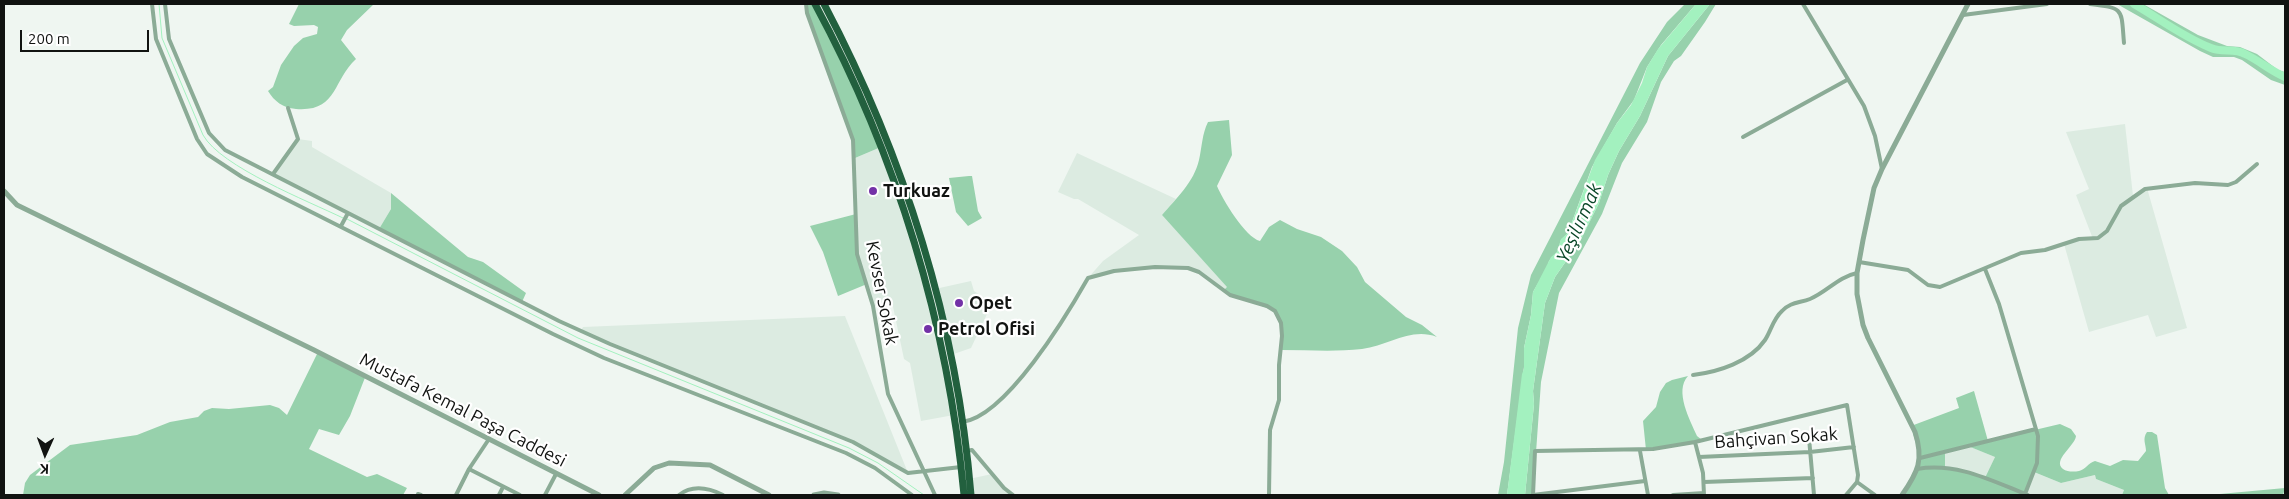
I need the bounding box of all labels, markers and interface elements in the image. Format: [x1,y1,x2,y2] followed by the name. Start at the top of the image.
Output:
[22,20,151,52] scale bar
[28,30,70,47] text: 200 m
[1551,179,1607,267] water label: Yeşilırmak
[883,180,950,202] place label: Turkuaz
[867,185,879,197] marker: Turkuaz
[861,239,903,347] street label: Kevser Sokak
[969,292,1012,314] place label: Opet
[953,297,965,309] marker: Opet
[938,318,1035,340] place label: Petrol Ofisi
[922,323,934,335] marker: Petrol Ofisi
[356,348,570,472] street label: Mustafa Kemal Paşa Caddesi
[1714,423,1838,453] street label: Bahçivan Sokak
[20,429,70,479] north arrow
[40,461,49,477] text: K

